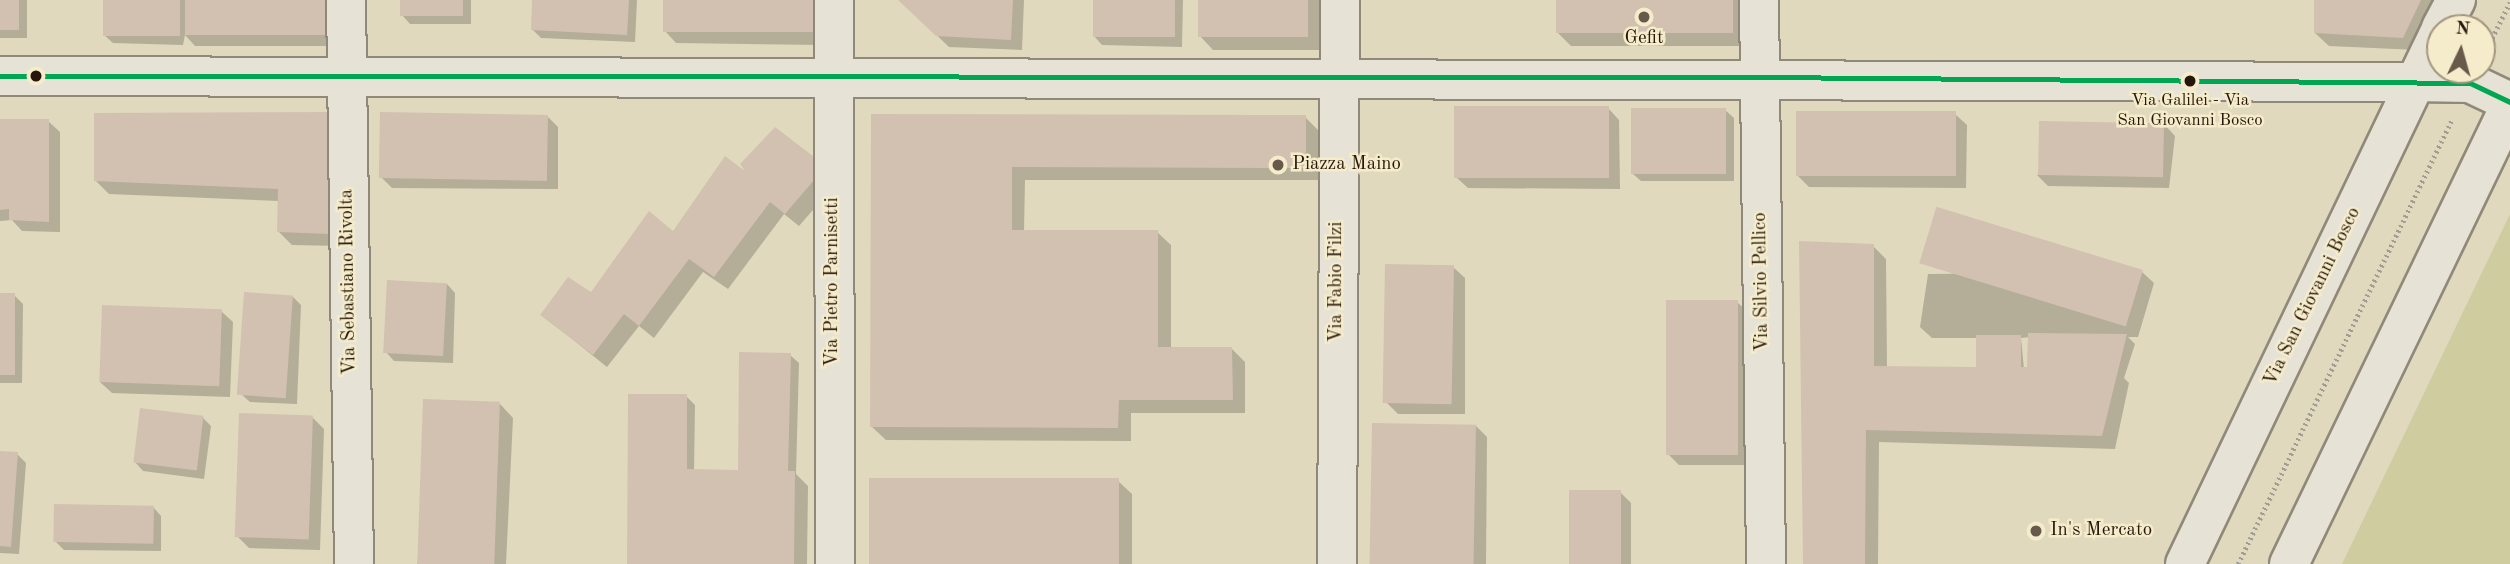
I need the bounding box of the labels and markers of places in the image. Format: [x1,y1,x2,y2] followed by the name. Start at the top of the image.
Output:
[1636,9,1652,25] marker: Gefit
[1624,28,1664,50] place label: Gefit
[29,69,43,83] unlabelled marker
[2183,74,2197,88] marker: Via Galilei - Via San Giovanni Bosco
[2117,91,2263,131] place label: Via Galilei - Via San Giovanni Bosco
[1292,154,1401,176] place label: Piazza Maino
[1270,157,1286,173] marker: Piazza Maino
[2050,520,2152,542] place label: In's Mercato
[2028,523,2044,539] marker: In's Mercato

